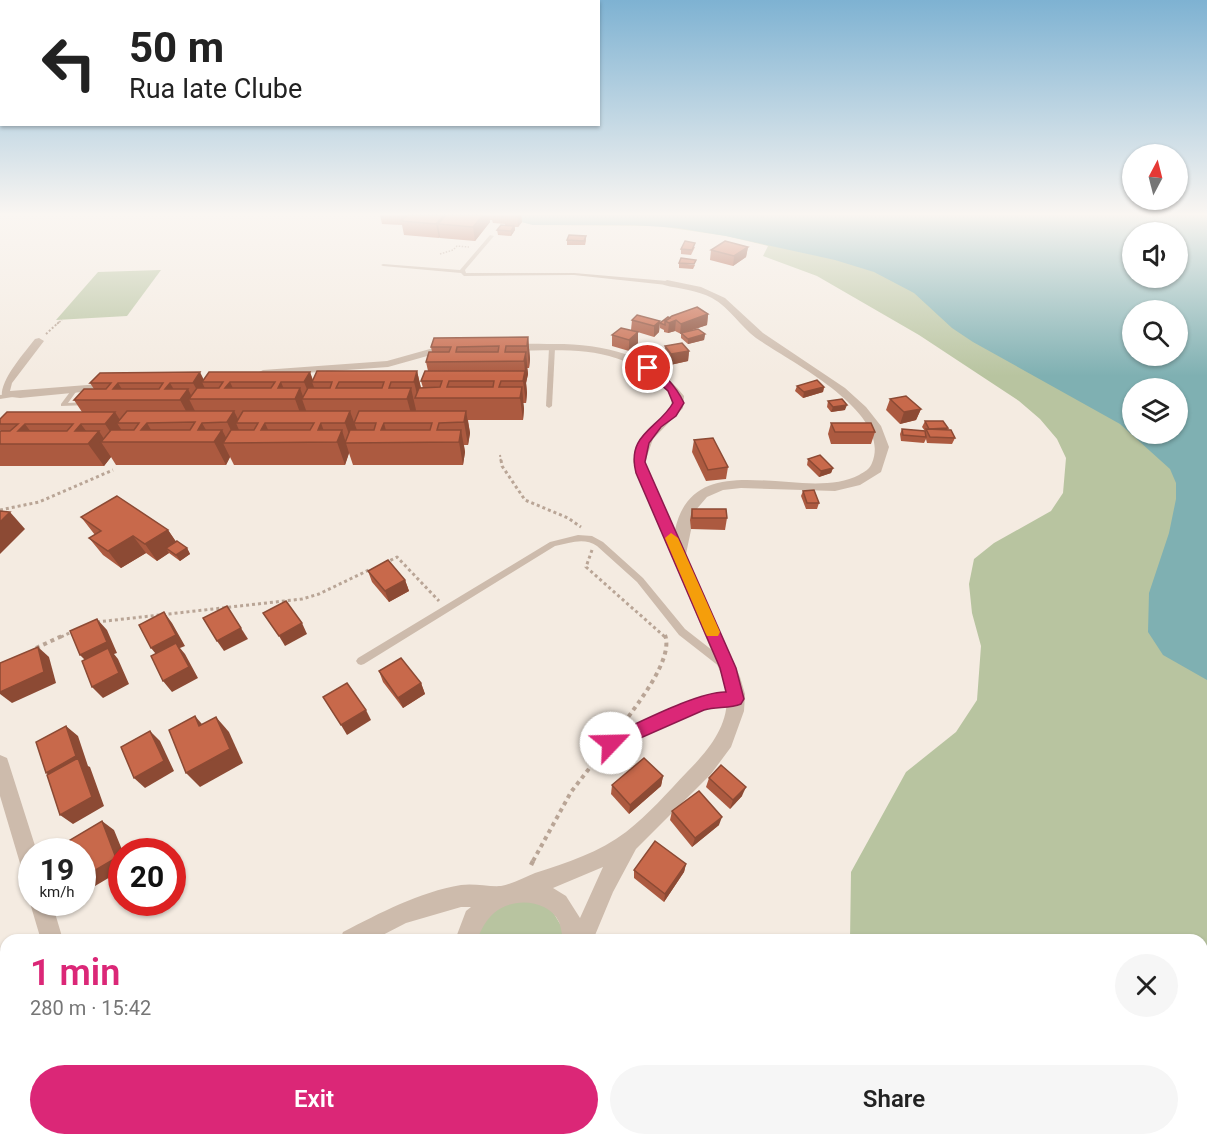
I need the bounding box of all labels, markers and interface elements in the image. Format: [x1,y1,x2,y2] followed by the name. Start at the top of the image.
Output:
[129,23,224,72] text: 50 m
[30,24,108,102] icon: left
[129,73,302,105] text: Rua Iate Clube
[1122,144,1188,210] north arrow
[1122,144,1188,444] map controls
[1122,222,1188,288] button: sound
[1122,300,1188,366] button: search
[622,342,673,393] pin
[631,351,664,384] icon: arrive
[1122,378,1188,444] button: layers
[579,711,643,775] position arrow
[108,838,186,916] speed limit sign: 20
[40,852,74,887] text: 19
[39,883,75,901] text: km/h
[30,952,120,994] text: 1 min
[1115,954,1178,1017] button: close
[30,996,151,1020] text: 280 m · 15:42
[30,1065,598,1134] button: Exit
[610,1065,1178,1134] button: Share

